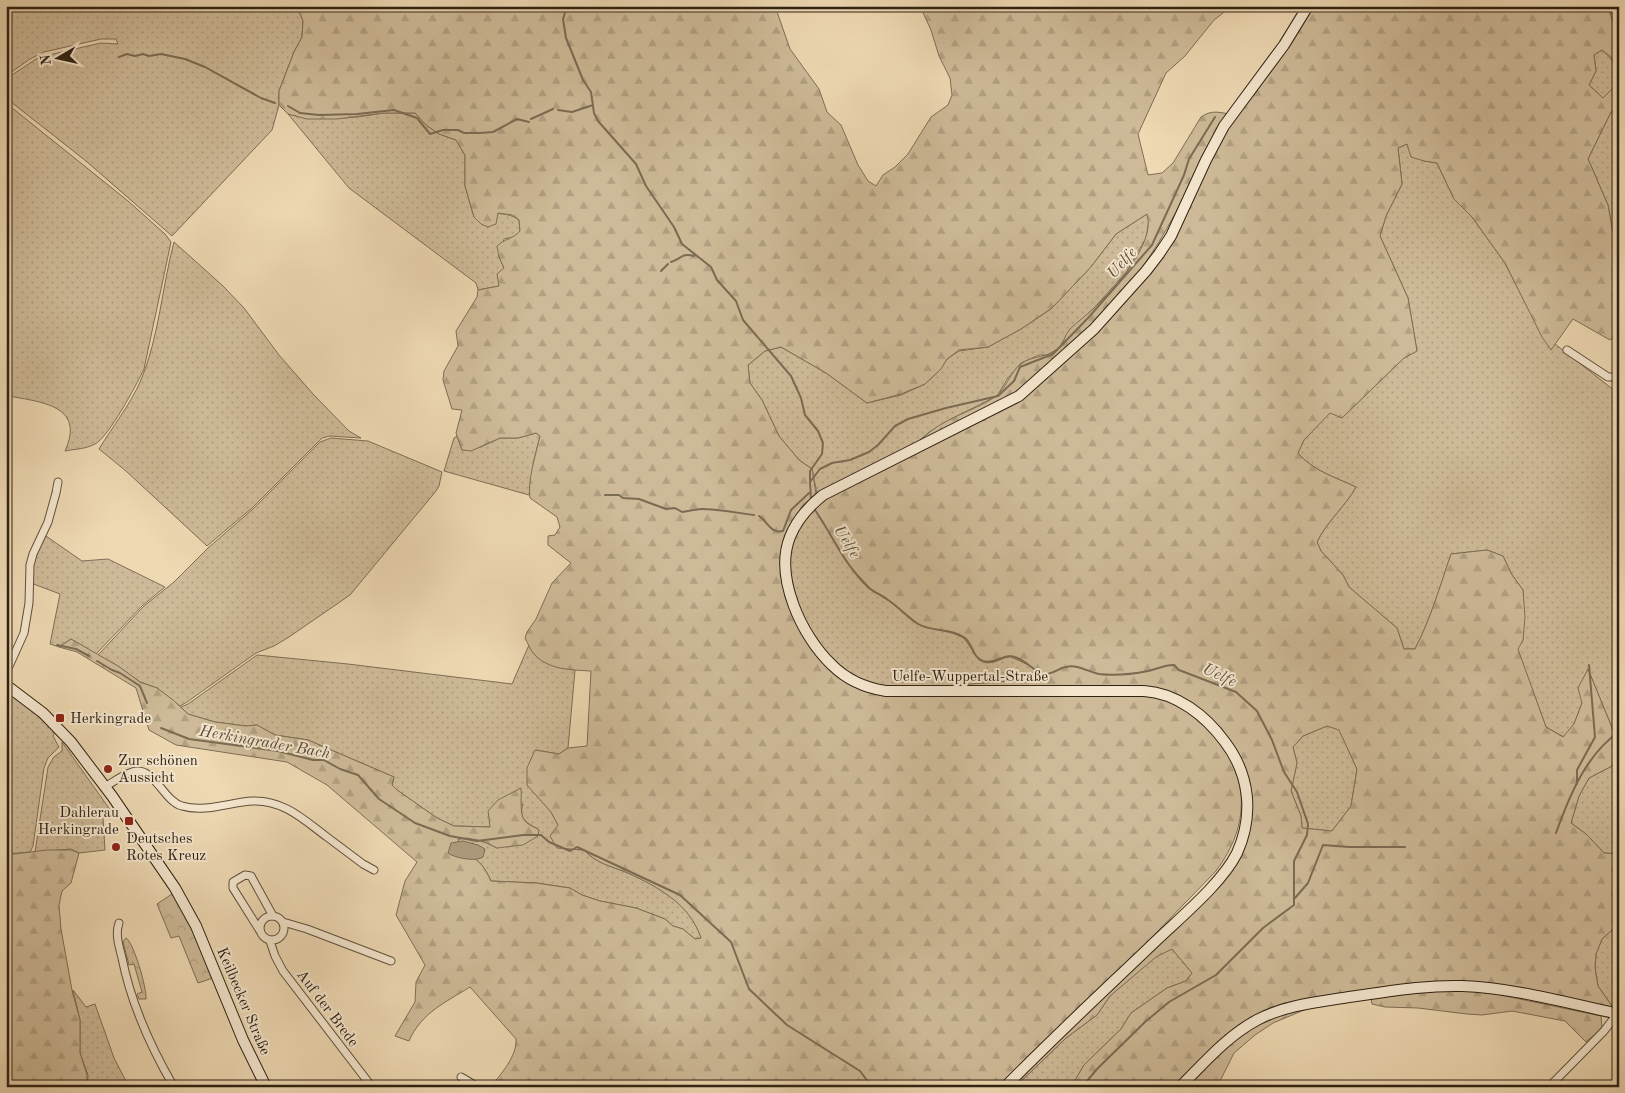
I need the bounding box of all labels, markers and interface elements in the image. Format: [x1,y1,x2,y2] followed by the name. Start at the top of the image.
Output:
[32,32,82,82] north arrow
[38,53,54,66] text: N
[1105,245,1141,282] water label: Uelfe
[830,523,863,562] water label: Uelfe
[1200,661,1239,691] water label: Uelfe
[892,670,1048,685] street label: Uelfe-Wuppertal-Straße
[54,712,66,724] marker: Herkingrade
[70,712,151,727] place label: Herkingrade
[197,723,331,762] water label: Herkingrader Bach
[118,754,198,786] place label: Zur schönen Aussicht
[102,763,114,775] marker: Zur schönen Aussicht
[38,806,119,838] place label: Dahlerau Herkingrade
[123,815,135,827] marker: Dahlerau Herkingrade
[126,832,206,864] place label: Deutsches Rotes Kreuz
[110,841,122,853] marker: Deutsches Rotes Kreuz
[213,946,272,1058] street label: Keilbecker Straße
[293,968,360,1050] street label: Auf der Brede

